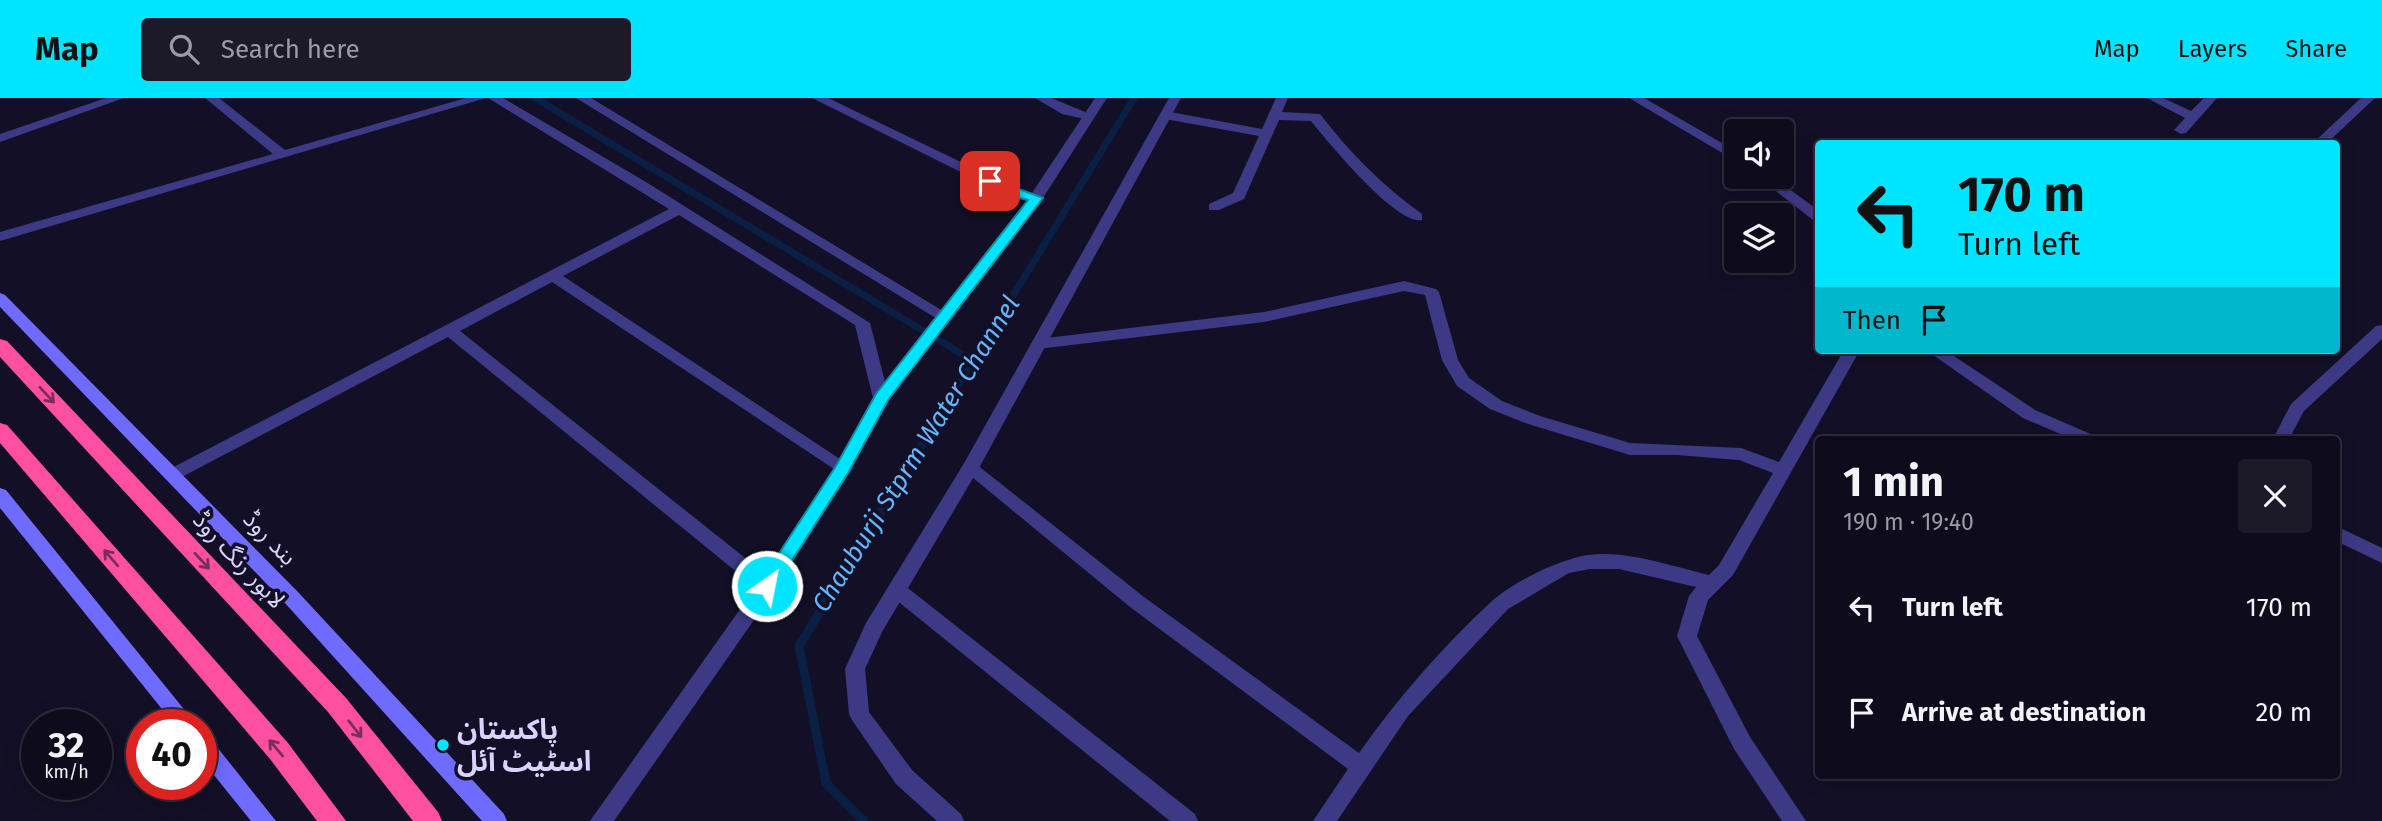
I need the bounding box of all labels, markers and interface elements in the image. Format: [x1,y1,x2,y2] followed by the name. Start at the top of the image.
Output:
[141,18,631,81] search box
[35,29,99,69] text: Map
[165,30,203,68] icon: search
[221,34,360,65] text: Search here
[2094,35,2140,63] text: Map
[2178,35,2247,63] text: Layers
[2285,35,2347,63] text: Share
[1724,119,1794,273] map controls
[1724,119,1794,189] button: sound
[960,151,1020,211] pin
[971,162,1009,200] icon: arrive
[1958,165,2085,224] text: 170 m
[1843,168,1934,259] icon: left
[1724,203,1794,273] button: layers
[1958,225,2080,263] text: Turn left
[806,290,1026,618] water label: Chauburji Stprm Water Channel
[1915,301,1953,339] icon: arrive
[1843,305,1901,336] text: Then
[38,386,55,403] one-way arrow
[1843,457,1944,507] text: 1 min
[2238,459,2312,533] button: close
[237,505,303,571] street label: بند روڈ
[187,506,291,614] street label: لاہور رنگ روڈ
[1843,508,1974,536] text: 190 m · 19:40
[103,549,119,567] one-way arrow
[730,549,804,623] position arrow
[194,552,210,570] one-way arrow
[1843,589,1881,627] icon: left
[1902,592,2003,623] text: Turn left
[2246,592,2312,623] text: 170 m
[1843,694,1881,732] icon: arrive
[1902,697,2146,728] text: Arrive at destination
[2255,697,2312,728] text: 20 m
[126,709,217,800] speed limit sign: 40
[457,713,591,778] place label: پاکستان اسٹیٹ آئل
[348,719,363,737] one-way arrow
[49,724,84,766] text: 32
[435,737,451,753] marker: پاکستان اسٹیٹ آئل
[268,740,284,758] one-way arrow
[44,761,89,783] text: km/h

